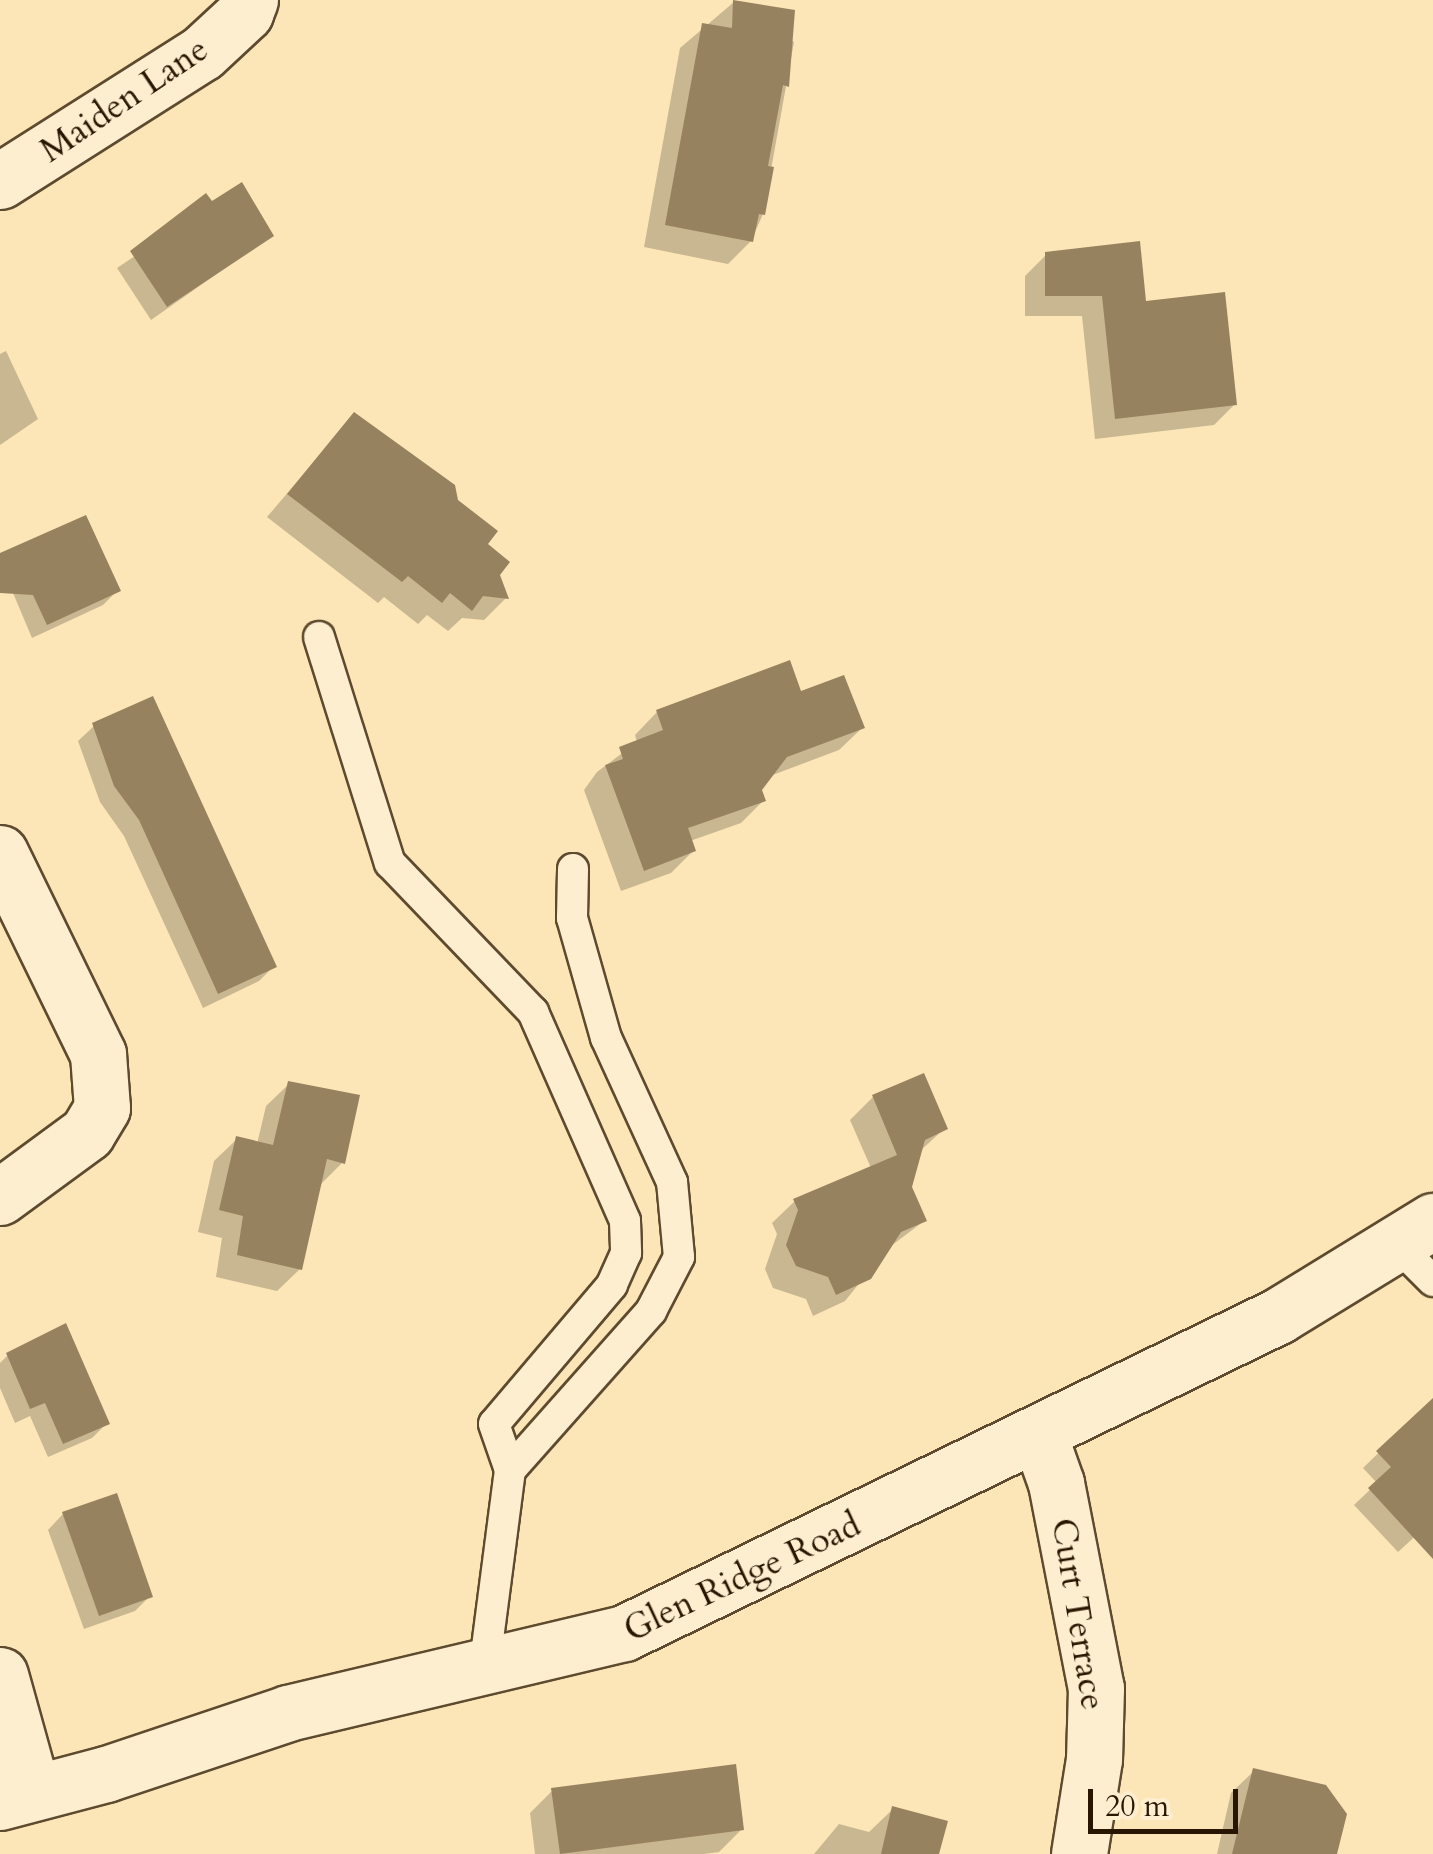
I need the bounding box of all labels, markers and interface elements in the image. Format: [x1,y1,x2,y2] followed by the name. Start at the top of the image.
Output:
[32,28,216,172] street label: Maiden Lane
[617,1504,867,1650] street label: Glen Ridge Road
[1042,1515,1114,1713] street label: Curt Terrace
[1093,1769,1243,1831] scale bar
[1105,1786,1169,1827] text: 20 m

